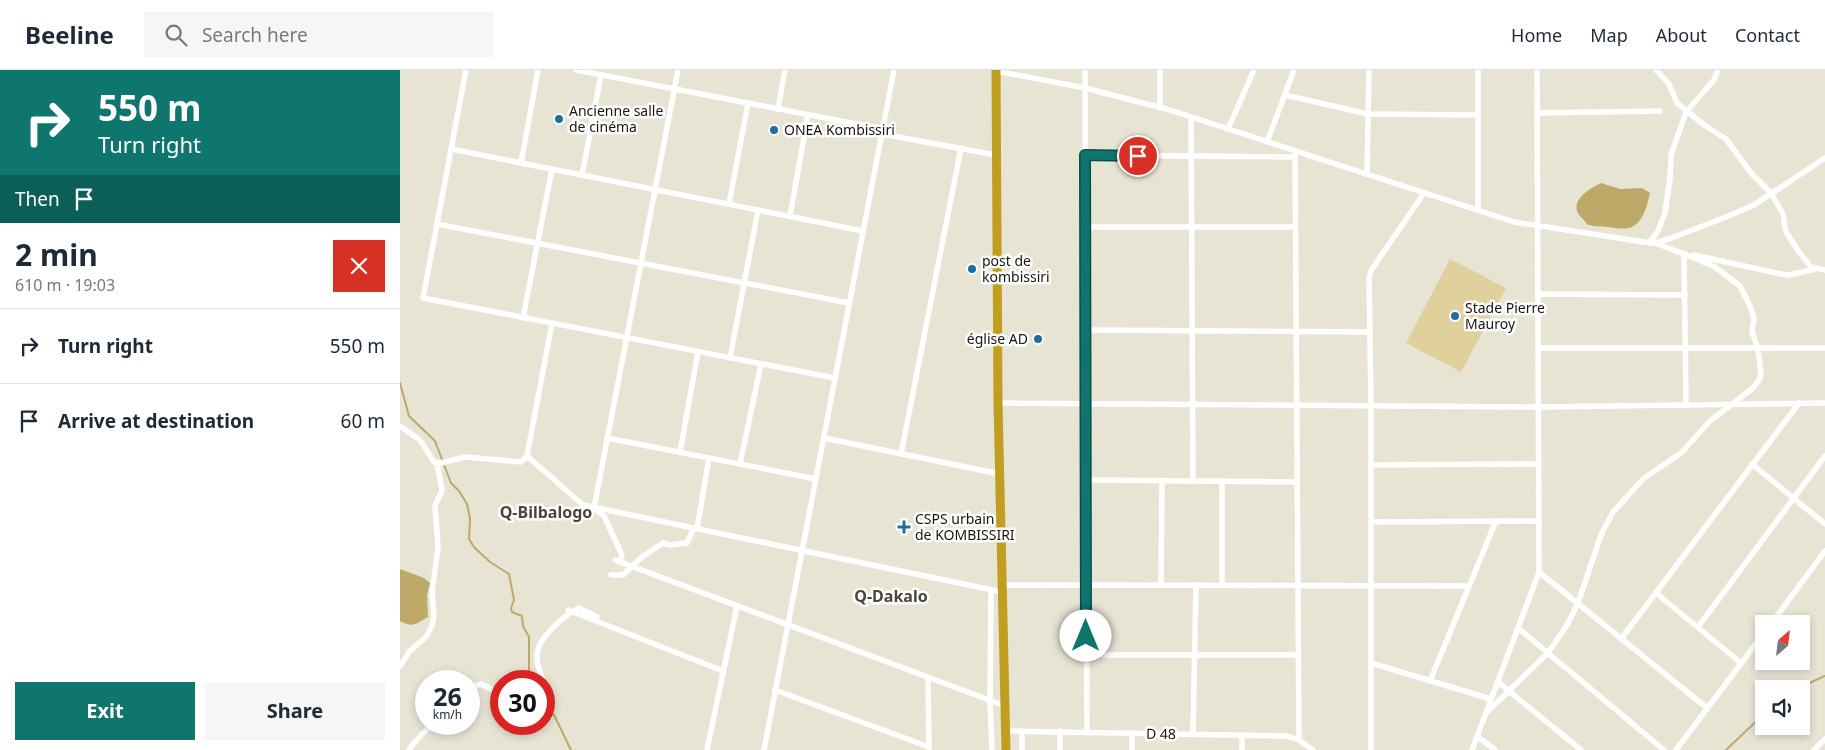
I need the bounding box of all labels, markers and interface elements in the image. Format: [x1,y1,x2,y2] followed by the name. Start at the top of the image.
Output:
[144,12,494,57] search box
[25,18,114,51] text: Beeline
[162,21,190,49] icon: search
[202,22,308,48] text: Search here
[1511,23,1562,47] text: Home
[1590,23,1628,47] text: Map
[1656,23,1707,47] text: About
[1735,23,1800,47] text: Contact
[98,84,201,131] text: 550 m
[15,90,80,155] icon: right
[569,101,663,136] place label: Ancienne salle de cinéma
[553,113,565,125] marker: Ancienne salle de cinéma
[784,120,895,139] place label: ONEA Kombissiri
[768,124,780,136] marker: ONEA Kombissiri
[98,129,201,159] text: Turn right
[1117,135,1159,177] pin
[1124,142,1152,170] icon: arrive
[70,185,98,213] icon: arrive
[15,186,60,212] text: Then
[15,234,98,275] text: 2 min
[333,240,385,292] button: close
[982,251,1050,286] place label: post de kombissiri
[966,263,978,275] marker: post de kombissiri
[15,274,115,296] text: 610 m · 19:03
[1465,298,1545,333] place label: Stade Pierre Mauroy
[1449,310,1461,322] marker: Stade Pierre Mauroy
[967,329,1028,348] place label: église AD
[15,332,43,360] icon: right
[58,333,153,359] text: Turn right
[330,333,385,359] text: 550 m
[1032,333,1044,345] marker: église AD
[15,407,43,435] icon: arrive
[58,408,254,434] text: Arrive at destination
[341,408,385,434] text: 60 m
[500,501,592,523] district label: Q-Bilbalogo
[915,509,1015,544] place label: CSPS urbain de KOMBISSIRI
[897,520,911,534] marker: CSPS urbain de KOMBISSIRI
[854,585,928,607] district label: Q-Dakalo
[1059,609,1111,661] position arrow
[1755,615,1810,670] north arrow
[1755,615,1810,735] map controls
[490,670,555,735] speed limit sign: 30
[433,679,462,713] text: 26
[1755,680,1810,735] button: sound
[15,682,195,740] button: Exit
[205,682,385,740] button: Share
[433,706,462,723] text: km/h
[1146,724,1176,743] street label: D 48

